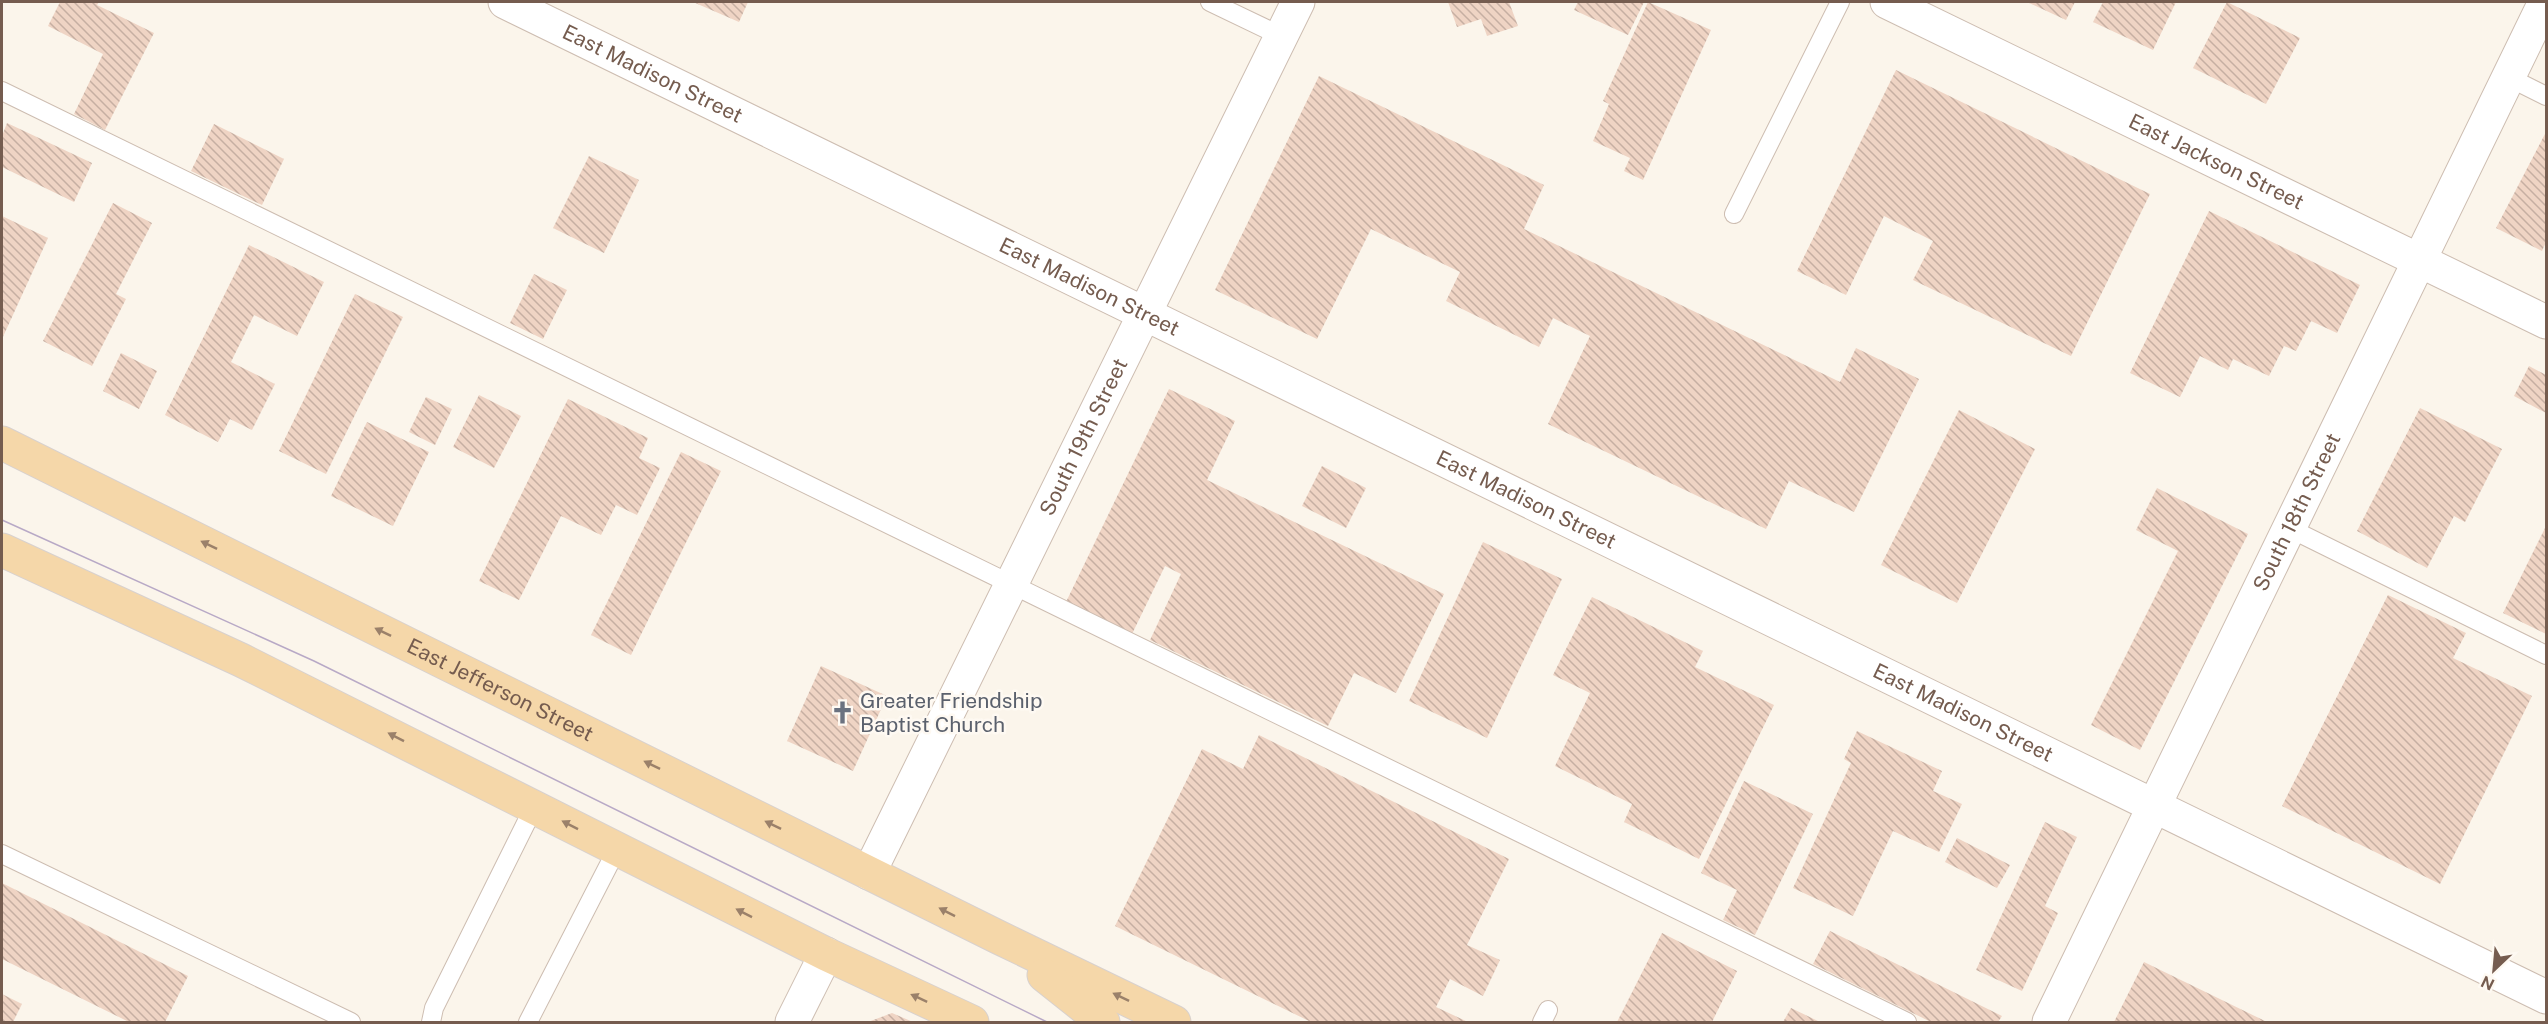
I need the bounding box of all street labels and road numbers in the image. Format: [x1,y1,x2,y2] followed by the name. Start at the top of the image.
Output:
[558,19,747,128] street label: East Madison Street
[2125,108,2308,215] street label: East Jackson Street
[995,232,1184,341] street label: East Madison Street
[1034,354,1132,519] street label: South 19th Street
[2248,429,2345,595] street label: South 18th Street
[1432,445,1620,554] street label: East Madison Street
[403,633,598,746] street label: East Jefferson Street
[1869,658,2057,767] street label: East Madison Street

